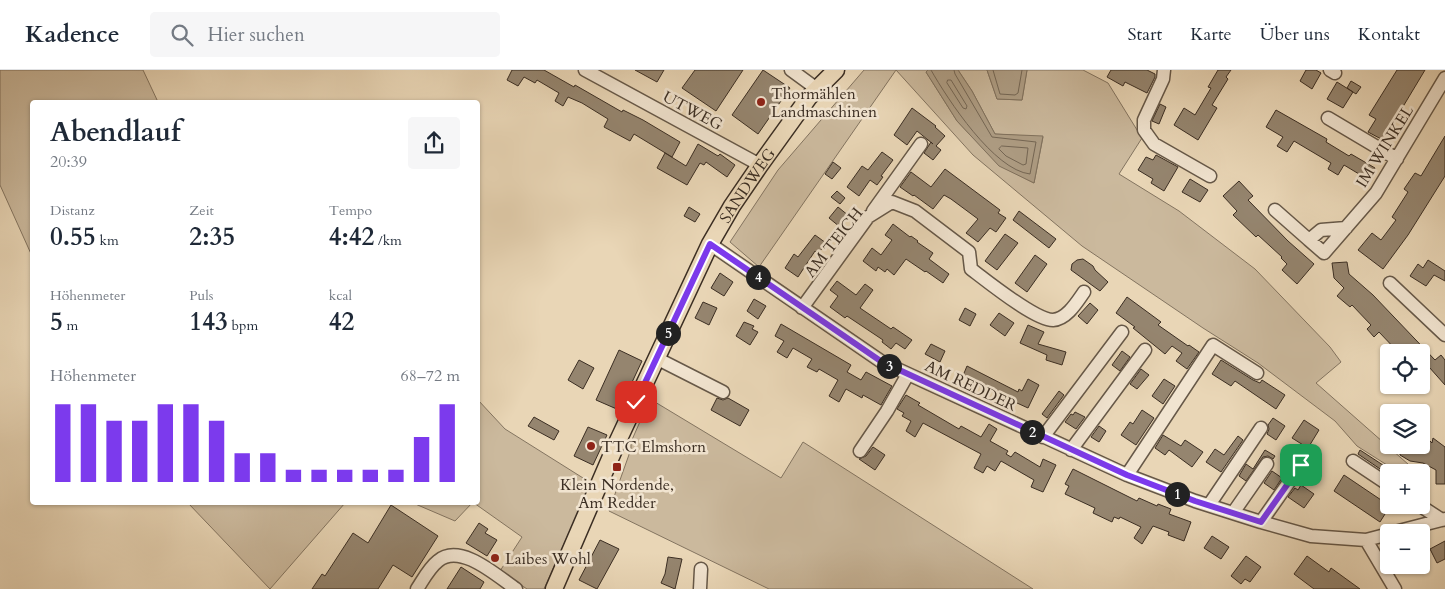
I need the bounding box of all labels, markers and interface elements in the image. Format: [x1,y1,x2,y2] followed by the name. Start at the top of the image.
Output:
[150,12,500,57] search box
[25,18,120,51] text: Kadence
[168,21,196,49] icon: search
[208,22,305,48] text: Hier suchen
[1127,22,1162,47] text: Start
[1190,22,1232,47] text: Karte
[1260,22,1330,47] text: Über uns
[1358,22,1420,47] text: Kontakt
[771,83,877,123] place label: Thormählen Landmaschinen
[659,86,727,136] street label: UTWEG
[755,96,767,108] marker: Thormählen Landmaschinen
[1351,101,1419,192] street label: IM WINKEL
[50,113,181,151] text: Abendlauf
[408,117,460,169] button: share
[714,144,781,227] street label: SANDWEG
[50,151,87,173] text: 20:39
[50,201,95,220] text: Distanz
[189,201,214,220] text: Zeit
[329,201,372,220] text: Tempo
[799,203,868,282] street label: AM TEICH
[50,220,96,254] text: 0.55
[189,220,235,254] text: 2:35
[329,220,374,254] text: 4:42
[96,231,119,250] text: km
[374,231,402,250] text: /km
[746,264,770,290] pin: 4
[755,268,762,287] text: 4
[50,286,125,305] text: Höhenmeter
[189,286,214,305] text: Puls
[329,286,352,305] text: kcal
[50,305,63,339] text: 5
[189,305,228,339] text: 143
[329,305,354,339] text: 42
[63,316,78,335] text: m
[228,316,258,335] text: bpm
[656,320,680,346] pin: 5
[665,324,672,343] text: 5
[1380,344,1430,574] map controls
[1380,344,1430,394] button: locate
[876,354,902,378] pin: 3
[921,355,1020,417] street label: AM REDDER
[886,357,893,376] text: 3
[50,365,136,387] text: Höhenmeter
[401,365,460,387] text: 68–72 m
[615,381,657,423] pin
[622,388,650,416] icon: check
[1380,404,1430,454] button: layers
[1020,420,1044,444] pin: 2
[1029,423,1036,442] text: 2
[601,436,706,458] place label: TTC Elmshorn
[585,440,597,452] marker: TTC Elmshorn
[1280,444,1322,486] pin
[1287,451,1315,479] icon: arrive
[611,461,623,473] marker: Klein Nordende, Am Redder
[1380,464,1430,514] button: +
[560,474,674,514] place label: Klein Nordende, Am Redder
[1164,482,1190,506] pin: 1
[1174,485,1181,504] text: 1
[1380,524,1430,574] button: −
[505,548,591,570] place label: Laibes Wohl
[489,552,501,564] marker: Laibes Wohl

